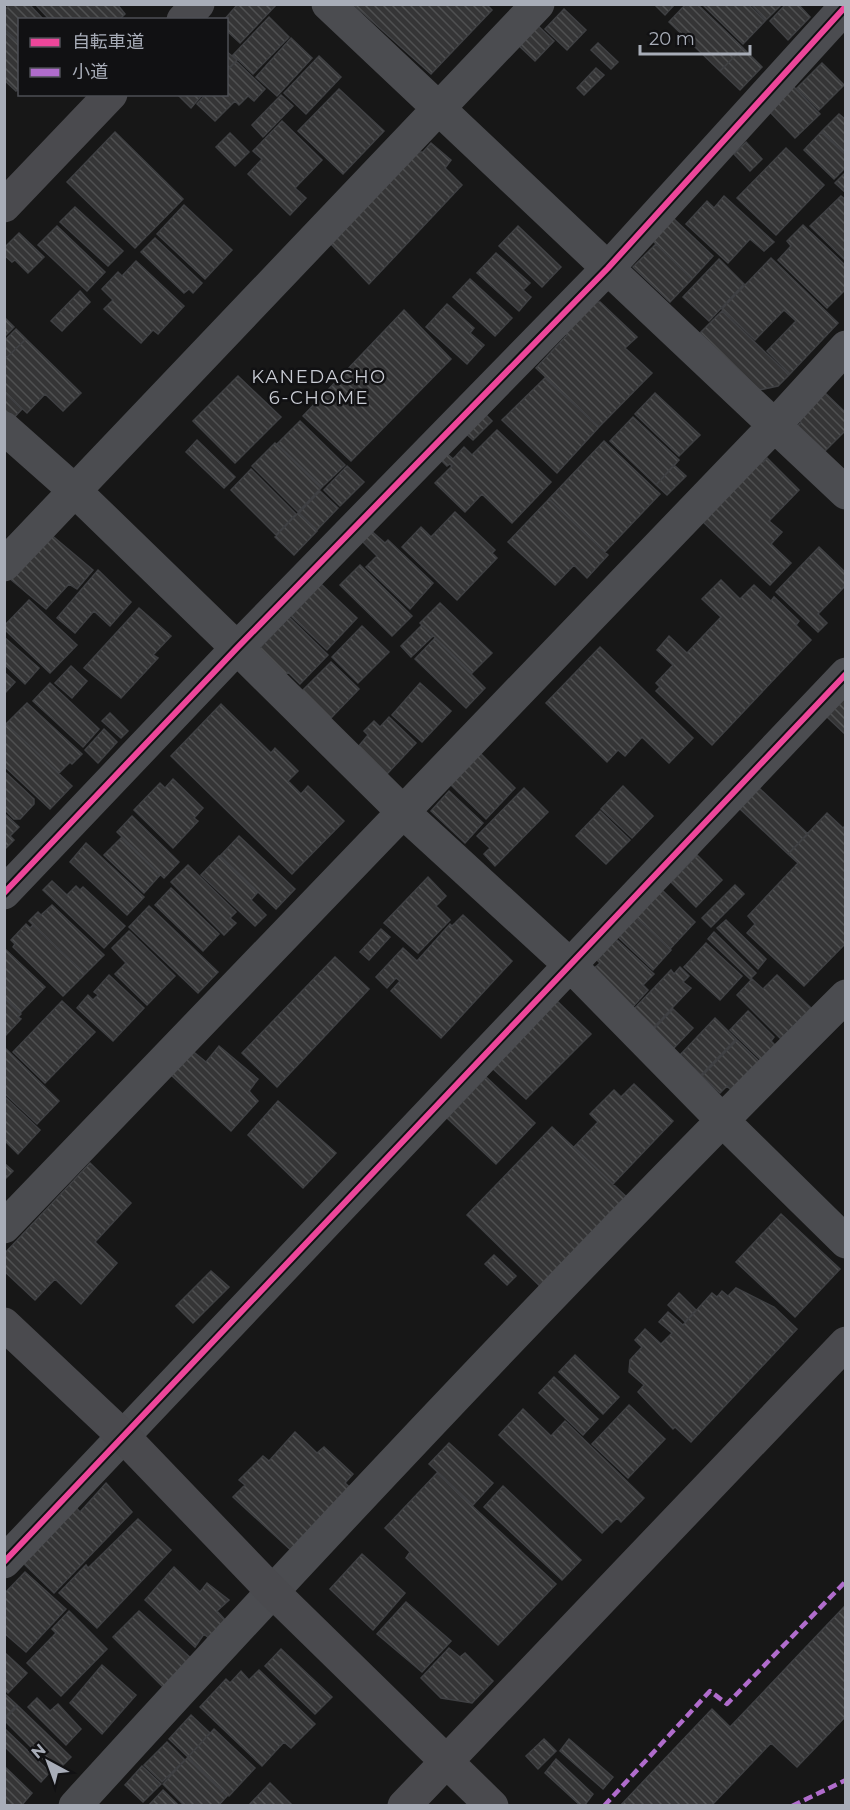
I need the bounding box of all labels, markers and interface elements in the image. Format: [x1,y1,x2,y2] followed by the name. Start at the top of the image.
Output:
[18,18,228,96] legend
[640,18,750,56] scale bar
[649,28,695,50] text: 20 m
[72,31,144,53] text: 自転車道
[72,61,108,83] text: 小道
[251,366,387,409] district label: KANEDACHO 6-CHOME
[18,1732,78,1792] north arrow
[27,1740,50,1762] text: N

